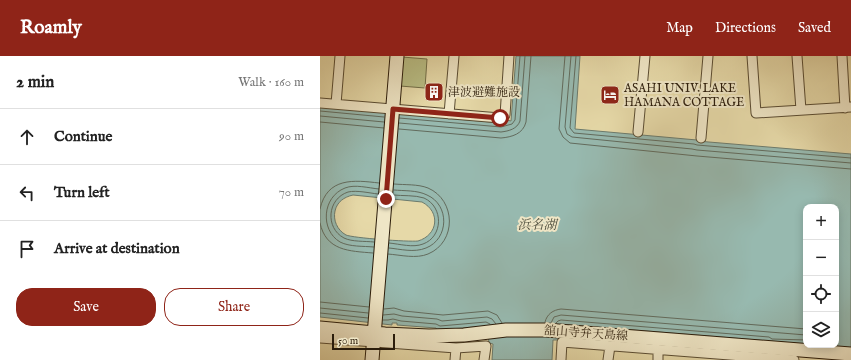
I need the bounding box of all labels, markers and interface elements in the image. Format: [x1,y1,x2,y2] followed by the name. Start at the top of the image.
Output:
[20,16,82,40] text: Roamly
[666,19,693,37] text: Map
[715,19,776,37] text: Directions
[798,19,831,37] text: Saved
[16,72,54,93] text: 2 min
[238,74,304,91] text: Walk · 160 m
[423,81,445,103] building icon: 津波避難施設
[623,81,744,110] place label: ASAHI UNIV. LAKE HAMANA COTTAGE
[599,84,621,106] hotel icon: ASAHI UNIV. LAKE HAMANA COTTAGE
[448,85,520,100] place label: 津波避難施設
[491,109,509,127] route start
[16,126,38,148] icon: ahead
[54,127,112,146] text: Continue
[279,128,304,145] text: 90 m
[16,182,38,204] icon: left
[54,183,110,202] text: Turn left
[279,184,304,201] text: 70 m
[377,190,395,208] route end
[803,204,839,348] map controls
[803,204,839,240] button: +
[517,217,558,234] water label: 浜名湖
[16,238,38,260] icon: arrive
[54,239,180,258] text: Arrive at destination
[803,240,839,276] button: −
[803,276,839,312] button: locate
[16,288,156,326] button: Save
[164,288,304,326] button: Share
[803,312,839,348] button: layers
[544,323,628,344] street label: 舘山寺弁天島線
[332,332,395,351] scale bar
[338,334,358,348] text: 50 m

